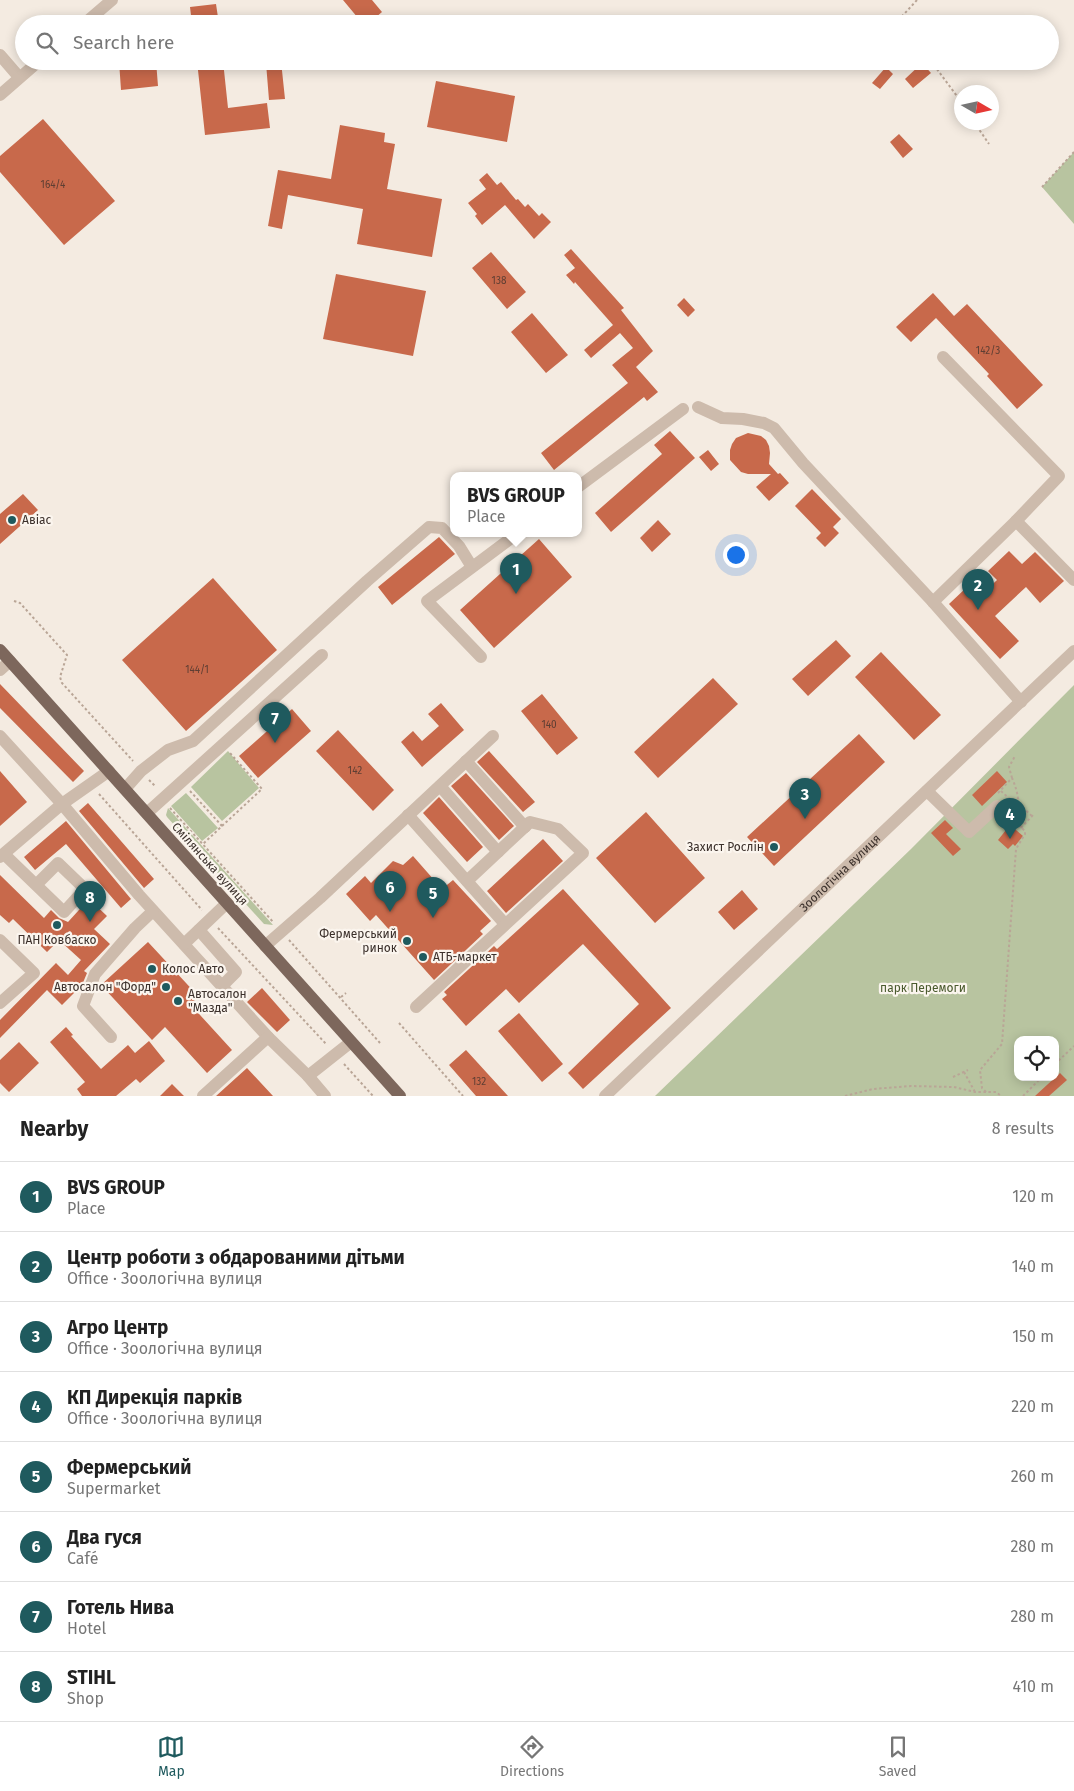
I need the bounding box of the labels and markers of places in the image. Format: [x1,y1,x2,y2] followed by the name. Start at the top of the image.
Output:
[22,513,52,527] place label: Авіас
[6,514,18,526] marker: Авіас
[500,553,532,594] pin: 1
[962,569,994,610] pin: 2
[259,702,291,743] pin: 7
[789,778,821,819] pin: 3
[994,798,1026,839] pin: 4
[687,840,764,854] place label: Захист Рослін
[768,841,780,853] marker: Захист Рослін
[374,871,406,912] pin: 6
[417,877,449,918] pin: 5
[74,881,106,922] pin: 8
[51,919,63,931] marker: ПАН Ковбаско
[319,927,398,955] place label: Фермерський ринок
[17,933,97,947] place label: ПАН Ковбаско
[401,935,413,947] marker: Фермерський ринок
[433,950,497,964] place label: АТБ-маркет
[417,951,429,963] marker: АТБ-маркет
[162,962,224,976] place label: Колос Авто
[146,963,158,975] marker: Колос Авто
[54,980,156,994] place label: Автосалон "Форд"
[160,981,172,993] marker: Автосалон "Форд"
[188,987,247,1015] place label: Автосалон "Мазда"
[172,995,184,1007] marker: Автосалон "Мазда"

